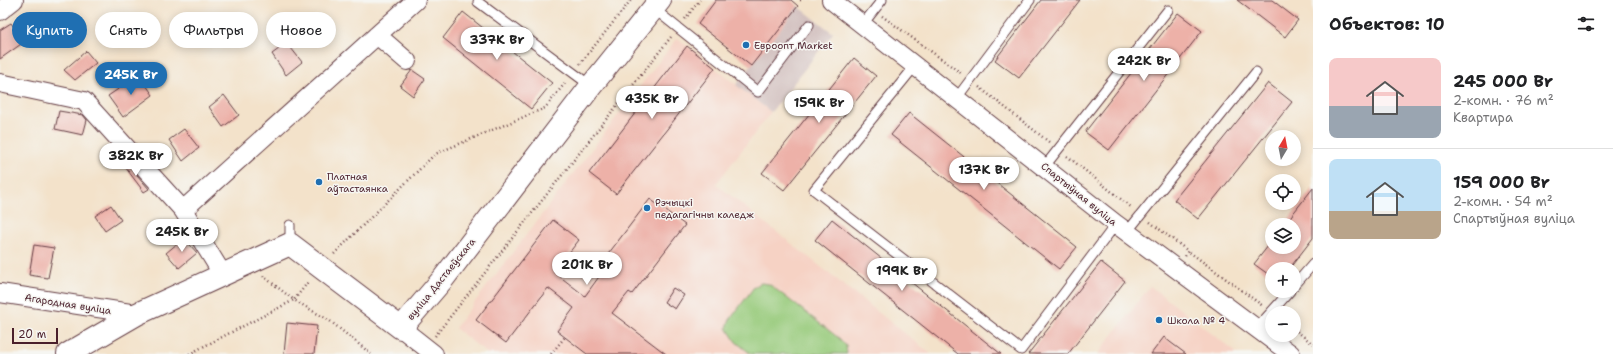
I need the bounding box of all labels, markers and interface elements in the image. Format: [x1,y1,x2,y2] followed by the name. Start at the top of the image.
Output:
[12,12,87,48] chip: Купить
[95,12,161,48] chip: Снять
[169,12,258,48] chip: Фильтры
[266,12,336,48] chip: Новое
[1329,13,1445,35] text: Объектов: 10
[1575,13,1597,35] icon: filters
[460,27,534,61] pin: 337K Br
[470,31,524,48] text: 337K Br
[754,39,833,52] place label: Евроопт Market
[741,40,751,50] marker: Евроопт Market
[1107,48,1181,82] pin: 242K Br
[1117,52,1171,69] text: 242K Br
[94,62,168,96] pin: 245K Br
[104,66,158,83] text: 245K Br
[1453,70,1553,92] text: 245 000 Br
[1361,74,1409,122] icon: home
[615,86,689,120] pin: 435K Br
[625,90,679,107] text: 435K Br
[782,90,856,124] pin: 159K Br
[1453,92,1554,109] text: 2-комн. · 76 m²
[793,94,845,111] text: 159K Br
[1453,109,1513,126] text: Квартира
[1265,130,1301,166] north arrow
[1265,130,1301,342] map controls
[99,143,173,177] pin: 382K Br
[108,147,164,164] text: 382K Br
[947,157,1021,191] pin: 137K Br
[1038,159,1120,229] street label: Спартыўная вуліца
[958,161,1010,178] text: 137K Br
[327,170,389,195] place label: Платная аўтастаянка
[1453,171,1550,193] text: 159 000 Br
[1265,174,1301,210] button: locate
[1361,175,1409,223] icon: home
[314,177,324,187] marker: Платная аўтастаянка
[1453,193,1553,210] text: 2-комн. · 54 m²
[655,196,754,221] place label: Рэчыцкі педагагічны каледж
[642,203,652,213] marker: Рэчыцкі педагагічны каледж
[1453,210,1575,227] text: Спартыўная вуліца
[1265,218,1301,254] button: layers
[145,219,219,253] pin: 245K Br
[155,223,209,240] text: 245K Br
[404,235,479,323] street label: вуліца Дастаеўскага
[550,252,624,286] pin: 201K Br
[561,256,613,273] text: 201K Br
[865,258,939,292] pin: 199K Br
[876,262,928,279] text: 199K Br
[1265,262,1301,298] button: +
[24,291,113,317] street label: Агародная вуліца
[1265,306,1301,342] button: −
[1167,314,1225,327] place label: Школа № 4
[1154,315,1164,325] marker: Школа № 4
[12,326,58,345] scale bar
[18,327,46,342] text: 20 m

